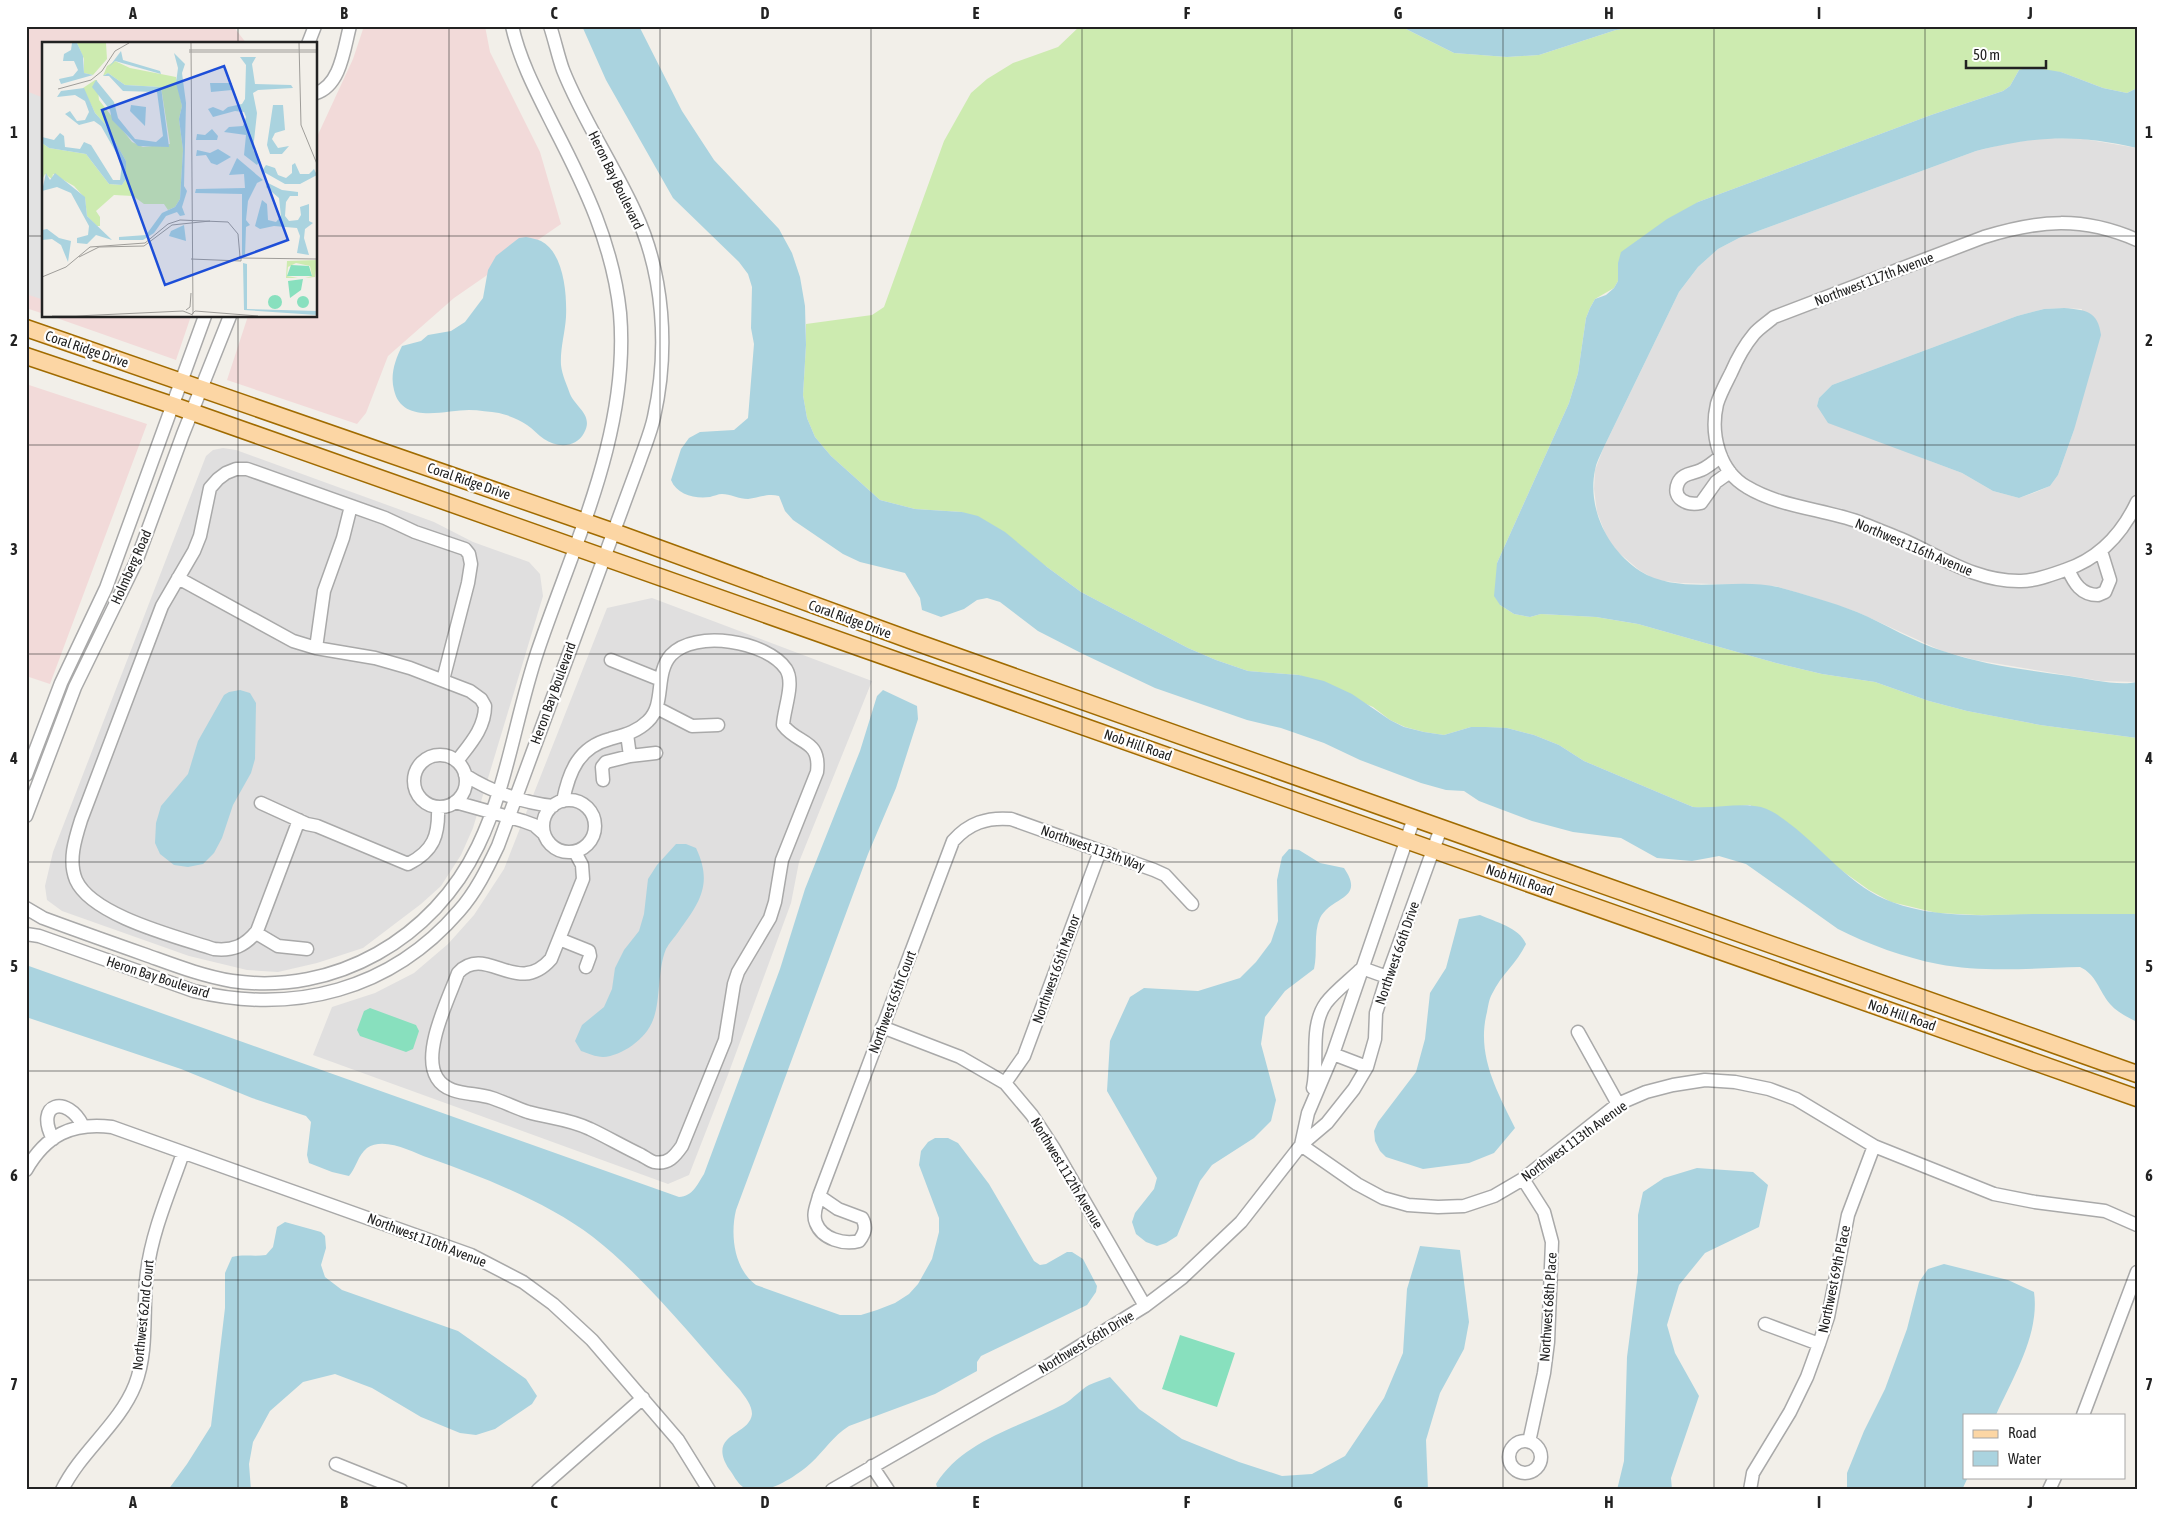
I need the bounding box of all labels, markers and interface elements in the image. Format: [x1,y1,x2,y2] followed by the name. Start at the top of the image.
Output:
[128,4,137,22] text: A
[340,4,348,22] text: B
[550,4,558,22] text: C
[761,4,770,22] text: D
[973,4,980,22] text: E
[1184,4,1191,22] text: F
[1394,4,1403,22] text: G
[1604,4,1614,22] text: H
[1817,4,1821,22] text: I
[2026,4,2033,22] text: J
[1966,38,2046,70] scale bar
[42,42,318,318] inset map
[1973,46,2000,63] text: 50 m
[10,123,18,141] text: 1
[2145,123,2153,141] text: 1
[585,128,647,232] street label: Heron Bay Boulevard
[1812,249,1936,309] street label: Northwest 117th Avenue
[43,327,131,371] street label: Coral Ridge Drive
[10,331,18,349] text: 2
[2145,331,2153,349] text: 2
[425,459,513,503] street label: Coral Ridge Drive
[1853,515,1975,579] street label: Northwest 116th Avenue
[107,527,155,607] street label: Holmberg Road
[10,540,18,558] text: 3
[2145,540,2153,558] text: 3
[806,597,894,641] street label: Coral Ridge Drive
[527,640,579,746] street label: Heron Bay Boulevard
[1102,726,1174,764] street label: Nob Hill Road
[9,749,18,767] text: 4
[2144,749,2153,767] text: 4
[1039,822,1147,874] street label: Northwest 113th Way
[1484,861,1556,899] street label: Nob Hill Road
[1372,899,1422,1007] street label: Northwest 66th Drive
[1029,912,1083,1025] street label: Northwest 65th Manor
[865,948,919,1056] street label: Northwest 65th Court
[104,953,212,1001] street label: Heron Bay Boulevard
[10,957,18,975] text: 5
[2145,957,2153,975] text: 5
[1866,996,1938,1034] street label: Nob Hill Road
[1518,1097,1630,1185] street label: Northwest 113th Avenue
[1028,1115,1106,1231] street label: Northwest 112th Avenue
[10,1166,18,1184] text: 6
[2145,1166,2153,1184] text: 6
[365,1210,489,1270] street label: Northwest 110th Avenue
[1815,1224,1853,1334] street label: Northwest 69th Place
[1536,1252,1560,1362] street label: Northwest 68th Place
[129,1259,157,1371] street label: Northwest 62nd Court
[1036,1307,1136,1377] street label: Northwest 66th Drive
[10,1375,18,1393] text: 7
[2145,1375,2153,1393] text: 7
[1963,1414,2126,1478] legend
[2008,1424,2037,1441] text: Road
[2008,1450,2041,1467] text: Water
[128,1493,137,1511] text: A
[340,1493,348,1511] text: B
[550,1493,558,1511] text: C
[761,1493,770,1511] text: D
[973,1493,980,1511] text: E
[1184,1493,1191,1511] text: F
[1394,1493,1403,1511] text: G
[1604,1493,1614,1511] text: H
[1817,1493,1821,1511] text: I
[2026,1493,2033,1511] text: J

